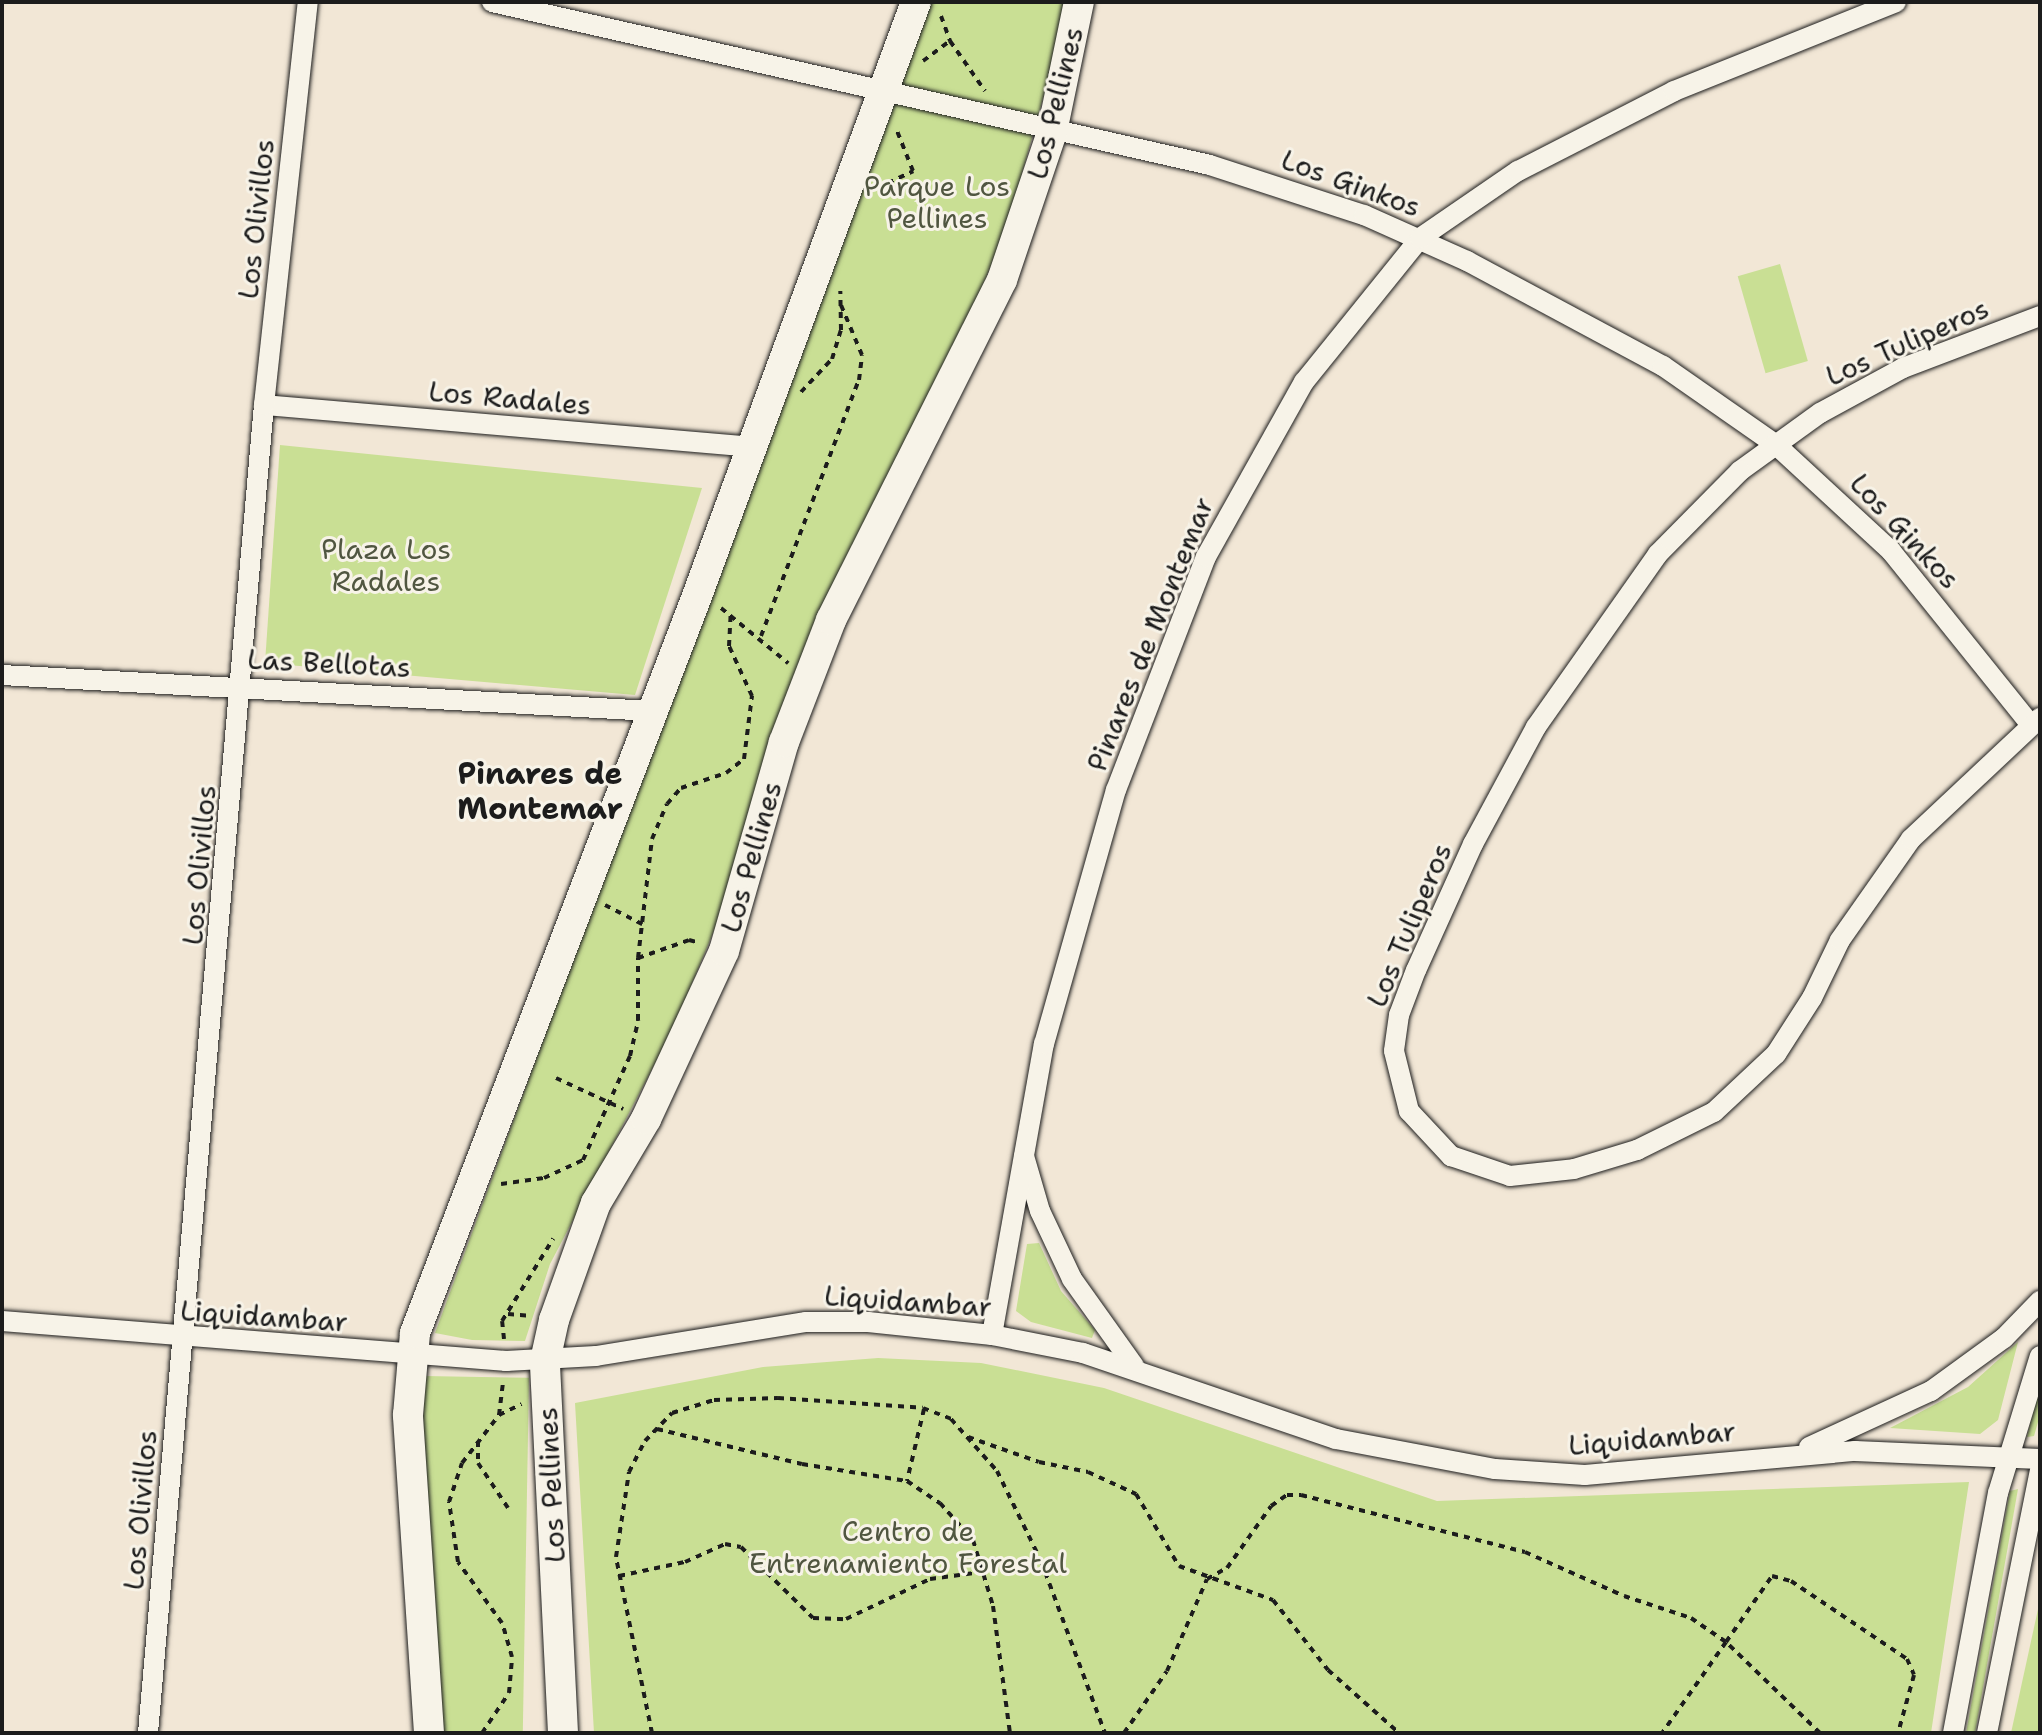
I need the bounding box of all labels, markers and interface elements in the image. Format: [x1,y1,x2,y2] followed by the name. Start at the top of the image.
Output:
[1020,23,1090,183] street label: Los Pellines
[231,137,281,301] street label: Los Olivillos
[1277,142,1425,224] street label: Los Ginkos
[864,169,1010,235] park label: Parque Los Pellines
[1820,291,1994,393] street label: Los Tuliperos
[427,374,593,422] street label: Los Radales
[1843,466,1967,596] street label: Los Ginkos
[1080,492,1220,776] street label: Pinares de Montemar
[321,532,451,598] park label: Plaza Los Radales
[246,642,412,684] street label: Las Bellotas
[457,756,623,826] district label: Pinares de Montemar
[713,777,789,937] street label: Los Pellines
[175,784,223,946] street label: Los Olivillos
[1359,838,1459,1012] street label: Los Tuliperos
[823,1278,993,1324] street label: Liquidambar
[179,1293,349,1339] street label: Liquidambar
[530,1406,572,1564] street label: Los Pellines
[1567,1414,1737,1462] street label: Liquidambar
[116,1429,164,1591] street label: Los Olivillos
[749,1514,1067,1580] park label: Centro de Entrenamiento Forestal

